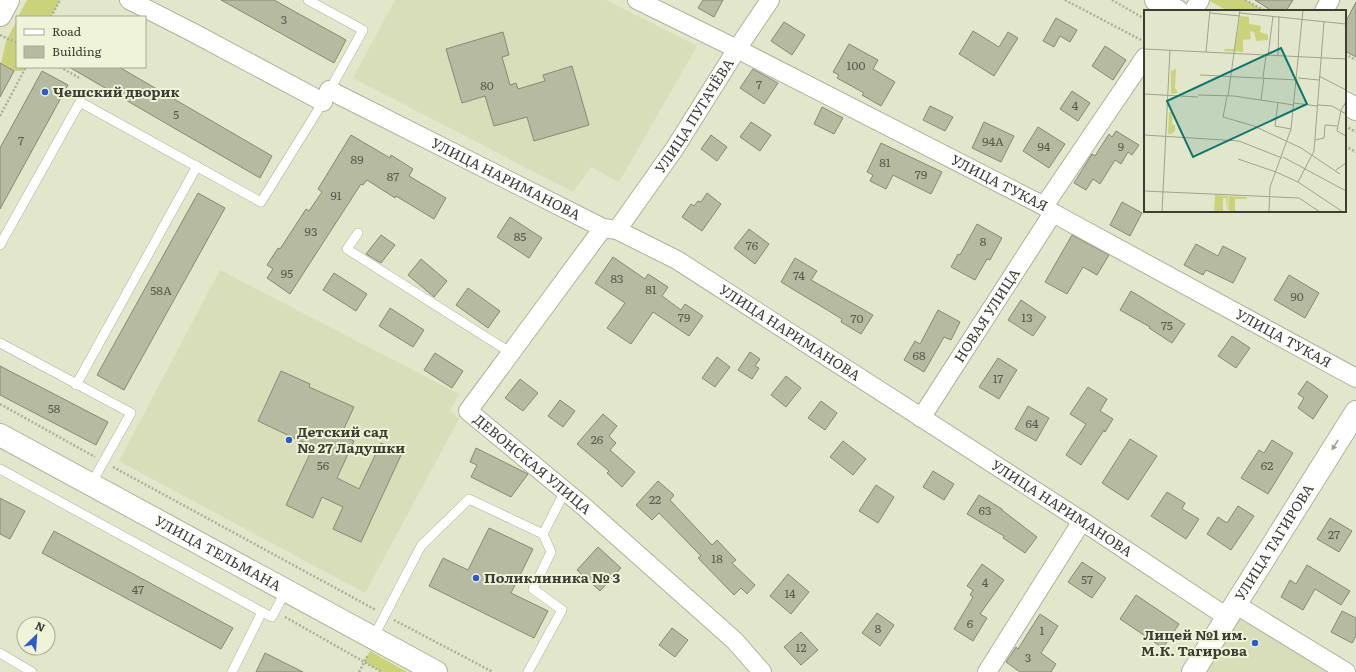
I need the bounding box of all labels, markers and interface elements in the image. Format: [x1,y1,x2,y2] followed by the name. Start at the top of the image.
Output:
[281,10,287,28] house number: 3
[1144,10,1346,212] inset map
[16,16,146,68] legend
[52,22,82,40] text: Road
[52,42,102,60] text: Building
[649,53,738,177] street label: УЛИЦА ПУГАЧЁВА
[847,56,865,74] house number: 100
[756,75,762,93] house number: 7
[480,76,494,94] house number: 80
[53,81,180,101] place label: Чешский дворик
[40,87,50,97] marker: Чешский дворик
[1072,96,1079,114] house number: 4
[173,105,179,123] house number: 5
[18,131,24,149] house number: 7
[428,132,585,224] street label: УЛИЦА НАРИМАНОВА
[982,132,1004,150] house number: 94А
[1038,137,1051,155] house number: 94
[1118,137,1124,155] house number: 9
[948,149,1052,215] street label: УЛИЦА ТУКАЯ
[351,150,363,168] house number: 89
[879,153,891,171] house number: 81
[915,165,927,183] house number: 79
[387,167,399,185] house number: 87
[330,186,342,204] house number: 91
[305,222,317,240] house number: 93
[514,227,526,245] house number: 85
[980,232,987,250] house number: 8
[746,236,759,254] house number: 76
[948,263,1024,366] street label: НОВАЯ УЛИЦА
[281,264,293,282] house number: 95
[793,266,805,284] house number: 74
[610,269,624,287] house number: 83
[716,279,865,385] street label: УЛИЦА НАРИМАНОВА
[645,280,657,298] house number: 81
[150,281,172,299] house number: 58А
[1290,287,1304,305] house number: 90
[1232,303,1335,372] street label: УЛИЦА ТУКАЯ
[678,308,690,326] house number: 79
[1021,308,1033,326] house number: 13
[850,309,864,327] house number: 70
[1161,316,1173,334] house number: 75
[912,346,926,364] house number: 68
[993,369,1003,387] house number: 17
[48,399,61,417] house number: 58
[470,409,597,518] street label: ДЕВОНСКАЯ УЛИЦА
[1025,414,1039,432] house number: 64
[297,421,405,457] place label: Детский сад № 27 Ладушки
[591,430,604,448] house number: 26
[284,435,294,445] marker: Детский сад № 27 Ладушки
[1332,439,1339,451] one-way arrow
[988,454,1137,561] street label: УЛИЦА НАРИМАНОВА
[317,456,330,474] house number: 56
[1261,456,1273,474] house number: 62
[1229,479,1318,604] street label: УЛИЦА ТАГИРОВА
[649,490,661,508] house number: 22
[979,501,991,519] house number: 63
[152,510,286,595] street label: УЛИЦА ТЕЛЬМАНА
[1328,525,1340,543] house number: 27
[711,549,723,567] house number: 18
[484,567,621,587] place label: Поликлиника № 3
[1081,570,1093,588] house number: 57
[471,573,481,583] marker: Поликлиника № 3
[982,573,989,591] house number: 4
[132,580,144,598] house number: 47
[784,584,796,602] house number: 14
[967,614,974,632] house number: 6
[16,616,56,656] north arrow
[33,617,48,635] text: N
[875,619,882,637] house number: 8
[1040,621,1045,639] house number: 1
[1141,624,1248,660] place label: Лицей №1 им. М.К. Тагирова
[796,638,806,656] house number: 12
[1250,638,1260,648] marker: Лицей №1 им. М.К. Тагирова
[1025,648,1031,666] house number: 3

